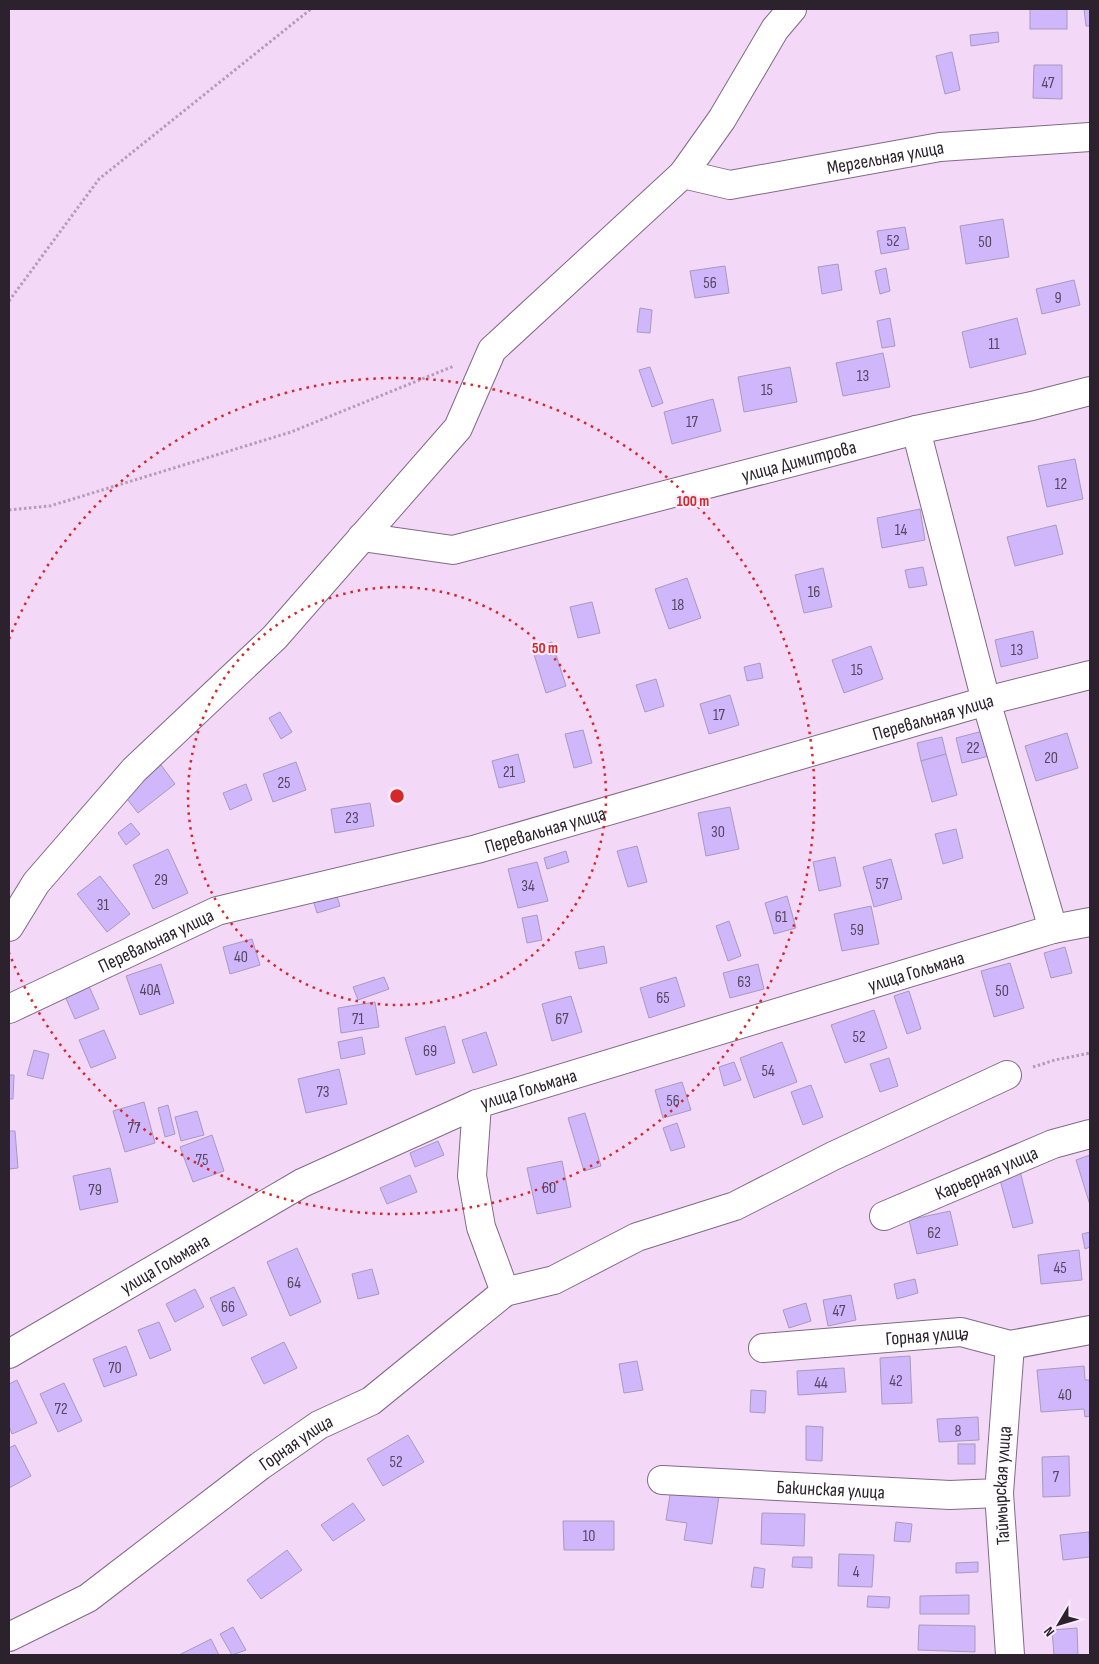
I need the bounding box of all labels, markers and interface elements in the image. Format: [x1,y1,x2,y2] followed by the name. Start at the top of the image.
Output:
[1042,74,1055,93] house number: 47
[825,137,946,180] street label: Мергельная улица
[886,232,900,251] house number: 52
[978,233,992,252] house number: 50
[703,274,717,293] house number: 56
[1054,289,1062,308] house number: 9
[988,335,1000,354] house number: 11
[857,367,869,386] house number: 13
[761,381,773,400] house number: 15
[686,413,699,432] house number: 17
[739,436,859,488] street label: улица Димитрова
[1055,475,1067,494] house number: 12
[677,492,709,511] text: 100 m
[895,521,907,540] house number: 14
[808,583,820,602] house number: 16
[672,596,684,615] house number: 18
[532,639,558,658] text: 50 m
[1011,641,1023,660] house number: 13
[851,661,863,680] house number: 15
[870,690,996,746] street label: Перевальная улица
[713,706,726,725] house number: 17
[966,739,980,758] house number: 22
[1044,749,1058,768] house number: 20
[503,763,516,782] house number: 21
[277,774,291,793] house number: 25
[388,787,406,805] centre of rings
[482,802,609,859] street label: Перевальная улица
[345,809,359,828] house number: 23
[711,823,725,842] house number: 30
[154,871,168,890] house number: 29
[876,875,889,894] house number: 57
[521,877,535,896] house number: 34
[97,896,110,915] house number: 31
[95,904,218,978] street label: Перевальная улица
[775,908,788,927] house number: 61
[850,921,864,940] house number: 59
[865,947,967,998] street label: улица Гольмана
[234,948,248,967] house number: 40
[737,973,751,992] house number: 63
[140,981,160,1000] house number: 40А
[995,982,1009,1001] house number: 50
[656,989,670,1008] house number: 65
[352,1010,364,1029] house number: 71
[555,1010,569,1029] house number: 67
[852,1028,866,1047] house number: 52
[423,1042,437,1061] house number: 69
[761,1062,775,1081] house number: 54
[478,1064,580,1115] street label: улица Гольмана
[316,1083,330,1102] house number: 73
[666,1092,680,1111] house number: 56
[128,1119,141,1138] house number: 77
[932,1142,1042,1206] street label: Карьерная улица
[196,1151,208,1170] house number: 75
[542,1179,556,1198] house number: 60
[88,1181,102,1200] house number: 79
[927,1224,941,1243] house number: 62
[116,1230,214,1300] street label: улица Гольмана
[1053,1259,1067,1278] house number: 45
[287,1274,301,1293] house number: 64
[221,1298,235,1317] house number: 66
[833,1302,846,1321] house number: 47
[885,1322,972,1351] street label: Горная улица
[108,1359,122,1378] house number: 70
[889,1372,903,1391] house number: 42
[814,1374,828,1393] house number: 44
[1058,1386,1072,1405] house number: 40
[55,1400,67,1419] house number: 72
[255,1410,337,1476] street label: Горная улица
[954,1422,962,1441] house number: 8
[989,1425,1017,1546] street label: Таймырская улица
[389,1453,403,1472] house number: 52
[1053,1468,1060,1487] house number: 7
[776,1476,885,1505] street label: Бакинская улица
[583,1527,595,1546] house number: 10
[853,1563,860,1582] house number: 4
[1034,1599,1084,1649] north arrow
[1040,1624,1058,1640] text: N

